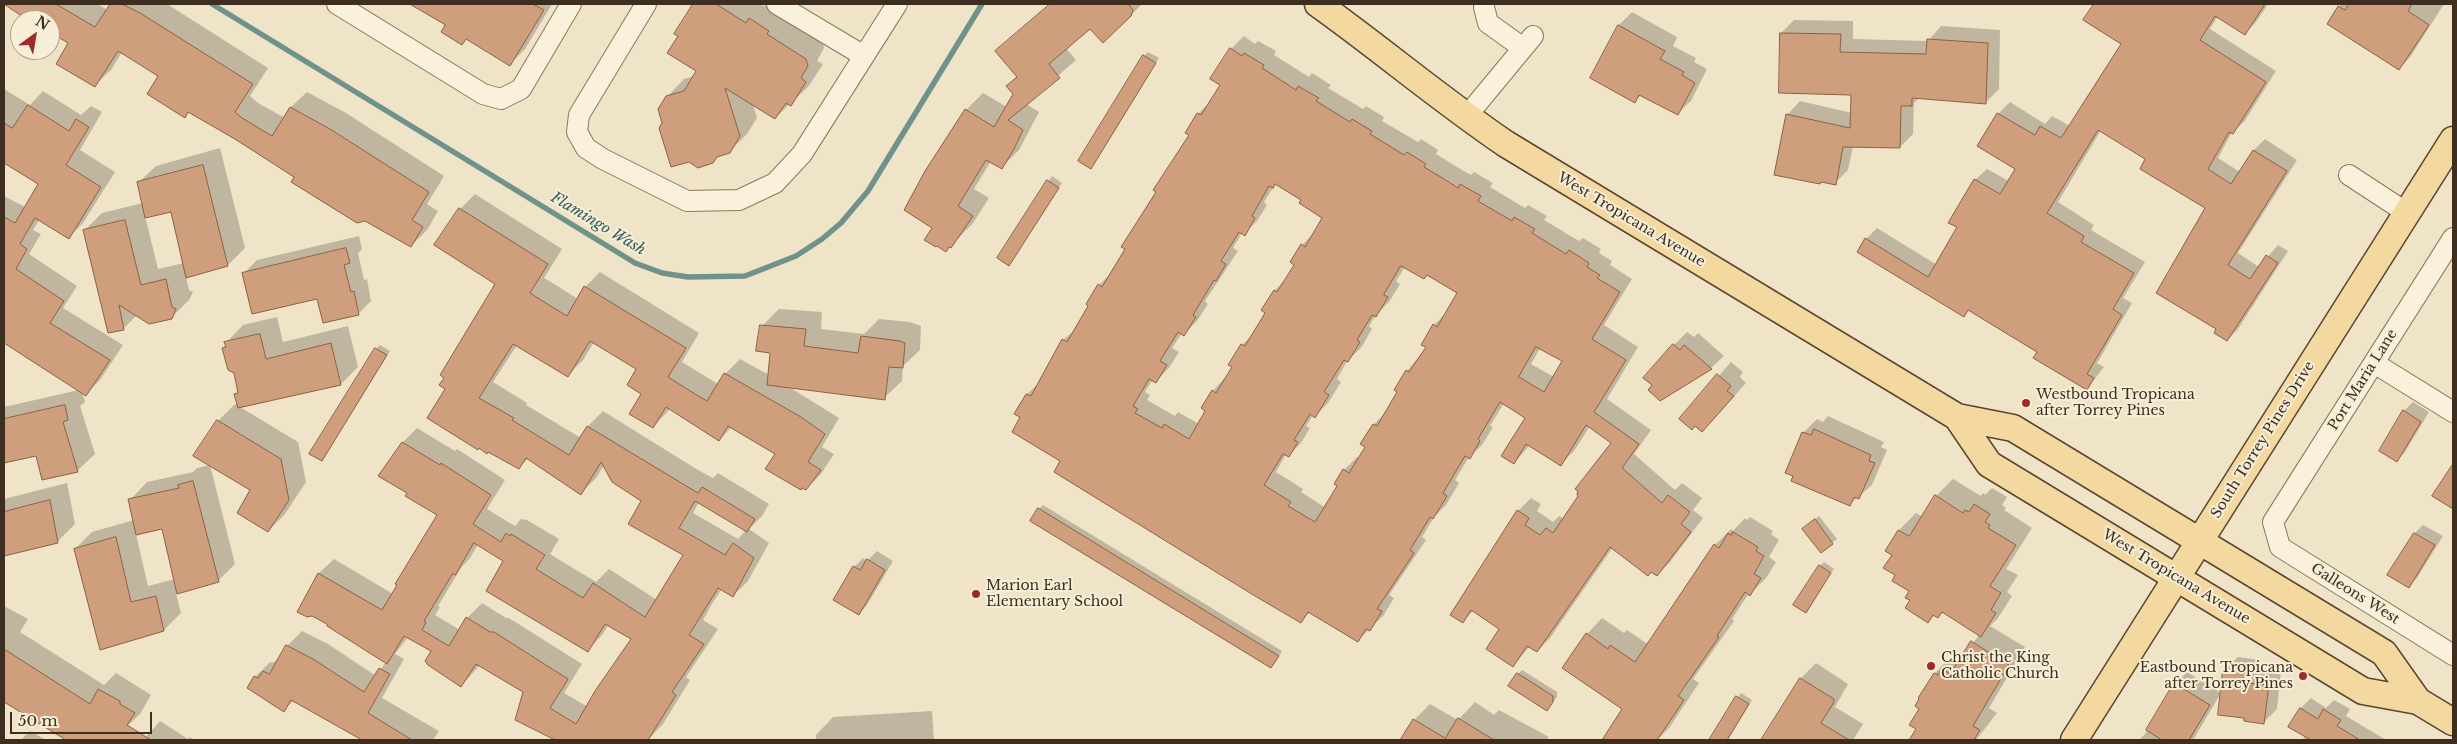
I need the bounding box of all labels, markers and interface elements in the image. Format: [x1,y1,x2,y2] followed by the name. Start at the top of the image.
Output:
[10,10,60,60] north arrow
[32,12,53,34] text: N
[1554,169,1708,271] street label: West Tropicana Avenue
[547,189,649,259] water label: Flamingo Wash
[2325,326,2401,434] street label: Port Maria Lane
[2208,358,2318,522] street label: South Torrey Pines Drive
[2036,387,2195,420] place label: Westbound Tropicana after Torrey Pines
[2020,397,2032,409] marker: Westbound Tropicana after Torrey Pines
[2099,526,2253,628] street label: West Tropicana Avenue
[2308,560,2402,628] street label: Galleons West
[986,578,1123,610] place label: Marion Earl Elementary School
[970,588,982,600] marker: Marion Earl Elementary School
[1941,650,2059,682] place label: Christ the King Catholic Church
[1925,660,1937,672] marker: Christ the King Catholic Church
[2140,660,2293,692] place label: Eastbound Tropicana after Torrey Pines
[2297,670,2309,682] marker: Eastbound Tropicana after Torrey Pines
[12,702,155,734] scale bar
[18,711,58,730] text: 50 m

